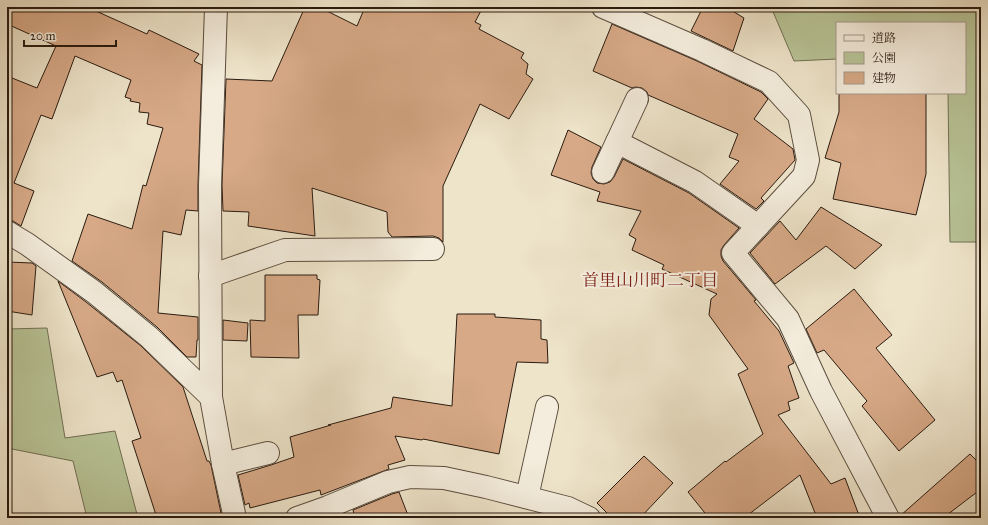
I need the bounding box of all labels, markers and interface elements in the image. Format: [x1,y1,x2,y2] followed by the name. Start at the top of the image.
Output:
[24,22,116,48] scale bar
[836,22,966,94] legend
[30,29,56,43] text: 20 m
[872,31,896,45] text: 道路
[872,51,896,65] text: 公園
[872,71,896,85] text: 建物
[582,270,718,291] district label: 首里山川町二丁目

